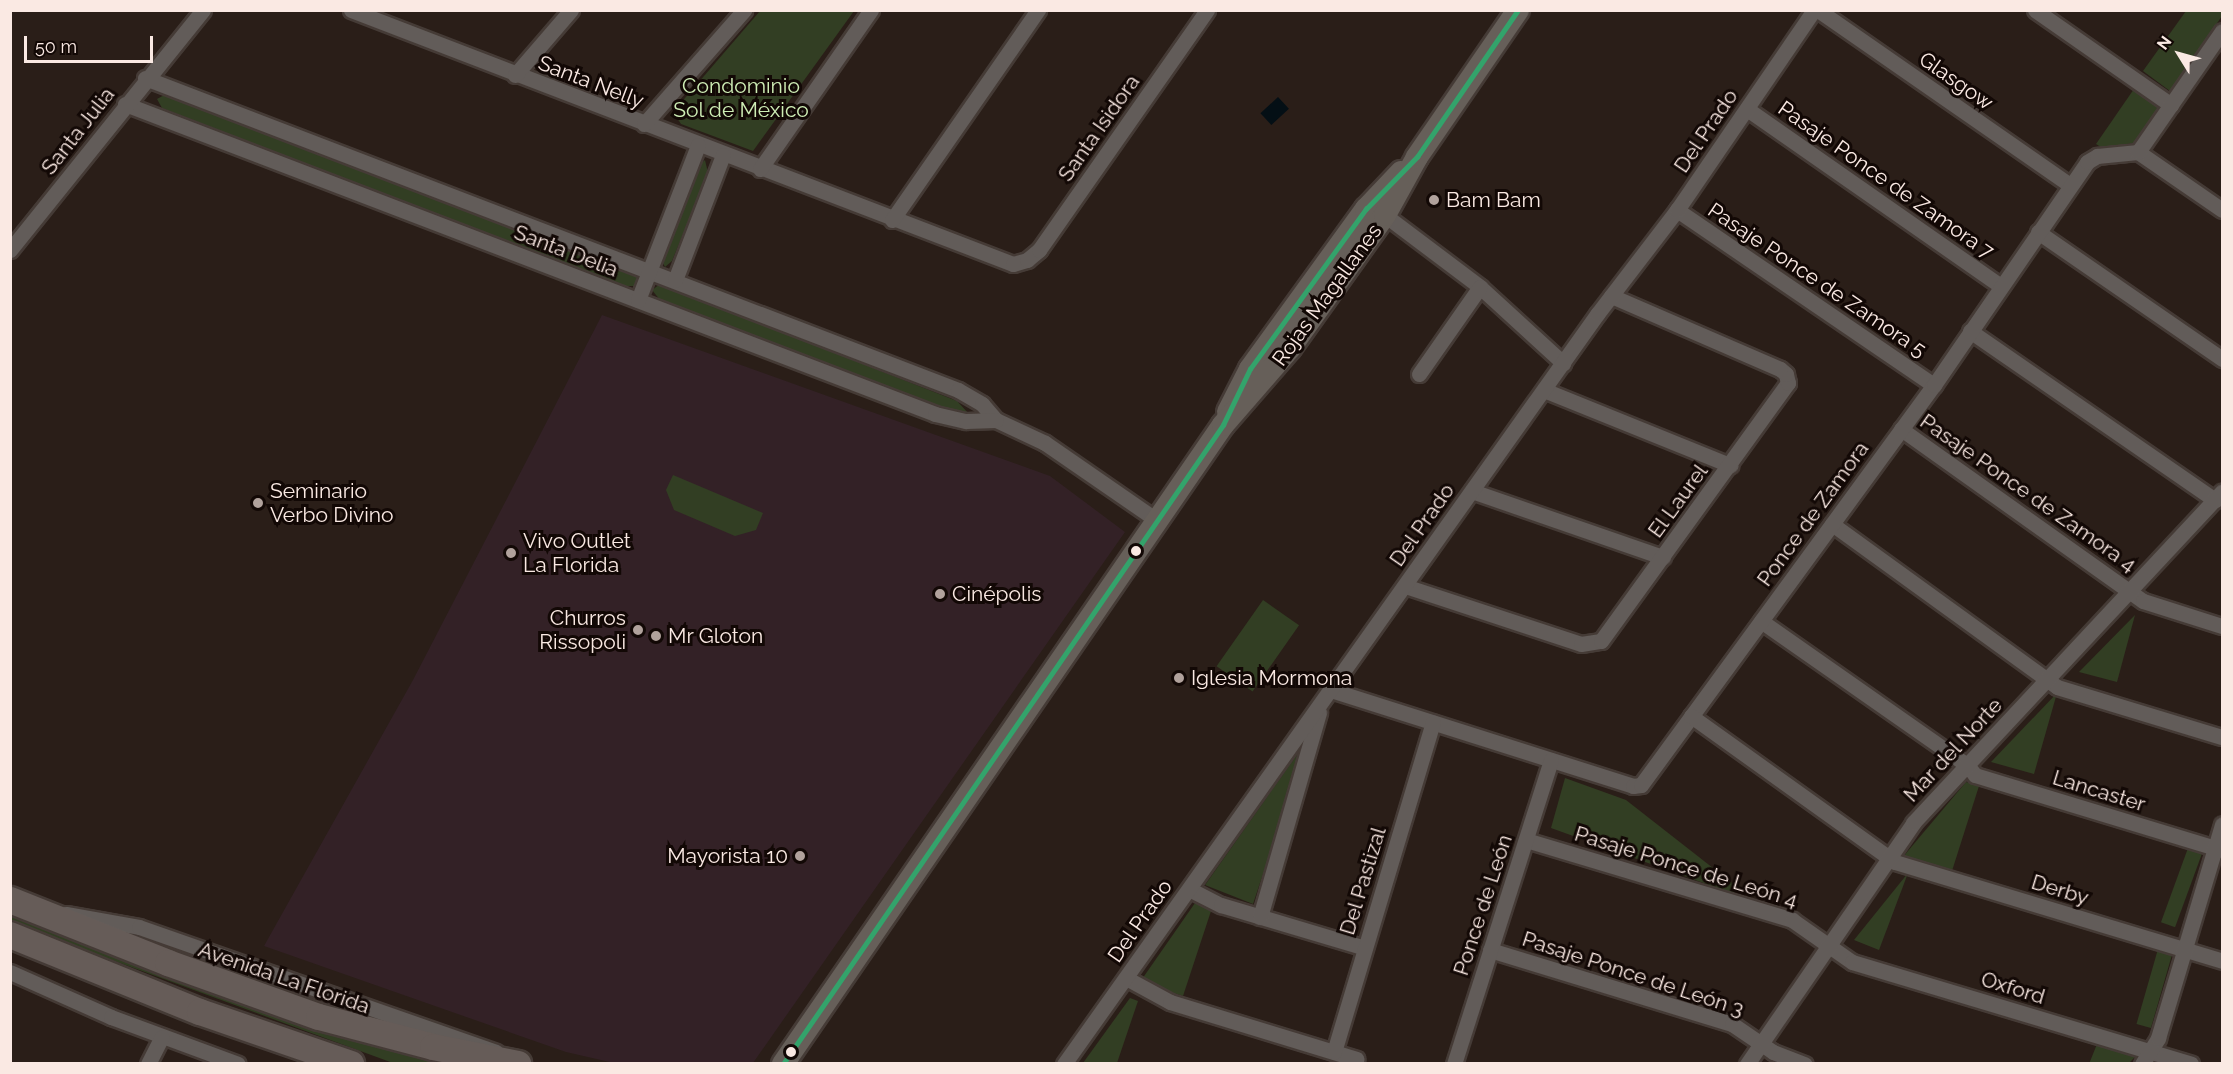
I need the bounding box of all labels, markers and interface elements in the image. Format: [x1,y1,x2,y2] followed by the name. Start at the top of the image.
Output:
[27,24,156,62] scale bar
[2149,24,2209,84] north arrow
[2153,32,2175,53] text: N
[35,36,77,57] text: 50 m
[1914,46,1998,116] street label: Glasgow
[535,50,647,114] street label: Santa Nelly
[1053,70,1145,186] street label: Santa Isidora
[673,73,809,123] park label: Condominio Sol de México
[36,82,120,180] street label: Santa Julia
[1669,84,1743,178] street label: Del Prado
[1773,96,1999,264] street label: Pasaje Ponce de Zamora 7
[1446,187,1541,213] place label: Bam Bam
[1427,193,1441,207] marker: Bam Bam
[1703,197,1931,363] street label: Pasaje Ponce de Zamora 5
[1267,219,1387,371] street label: Rojas Magallanes
[510,220,622,282] street label: Santa Delia
[1915,409,2141,577] street label: Pasaje Ponce de Zamora 4
[1752,437,1874,591] street label: Ponce de Zamora
[1643,459,1713,543] street label: El Laurel
[270,478,393,528] place label: Seminario Verbo Divino
[1384,479,1460,571] street label: Del Prado
[251,496,265,510] marker: Seminario Verbo Divino
[523,528,631,578] place label: Vivo Outlet La Florida
[1130,545,1142,557] unlabelled marker
[504,546,518,560] marker: Vivo Outlet La Florida
[952,581,1041,607] place label: Cinépolis
[933,587,947,601] marker: Cinépolis
[539,605,626,655] place label: Churros Rissopoli
[631,623,645,637] marker: Churros Rissopoli
[668,623,764,649] place label: Mr Gloton
[649,629,663,643] marker: Mr Gloton
[1191,665,1352,691] place label: Iglesia Mormona
[1172,671,1186,685] marker: Iglesia Mormona
[1898,692,2008,808] street label: Mar del Norte
[2050,765,2148,817] street label: Lancaster
[1572,821,1800,913] street label: Pasaje Ponce de León 4
[1335,824,1391,938] street label: Del Pastizal
[1448,831,1518,979] street label: Ponce de León
[667,843,788,869] place label: Mayorista 10
[793,849,807,863] marker: Mayorista 10
[2028,869,2092,911] street label: Derby
[1102,875,1178,967] street label: Del Prado
[1519,926,1747,1022] street label: Pasaje Ponce de León 3
[195,937,373,1019] street label: Avenida La Florida
[1978,966,2048,1010] street label: Oxford
[785,1046,797,1058] unlabelled marker

